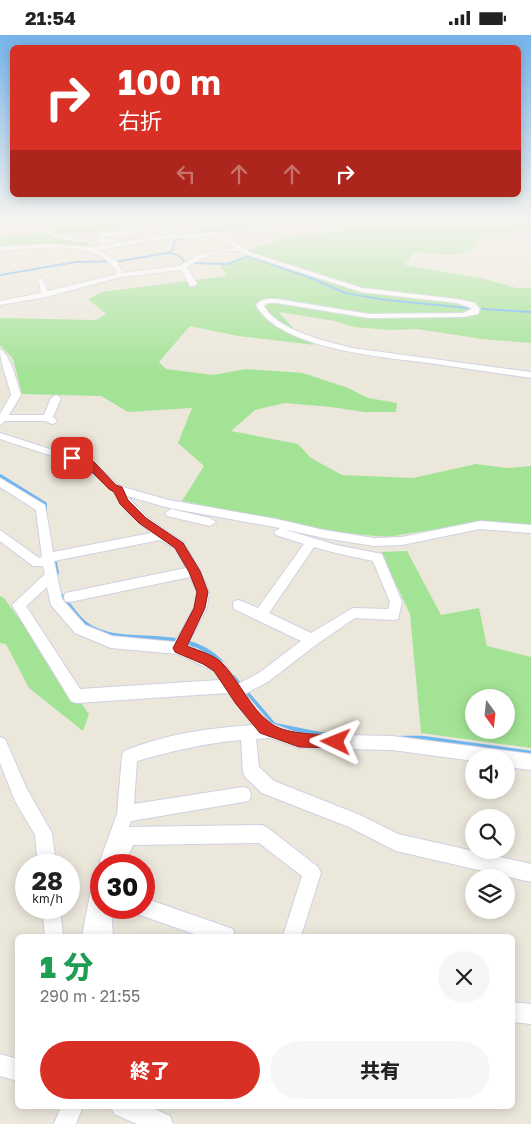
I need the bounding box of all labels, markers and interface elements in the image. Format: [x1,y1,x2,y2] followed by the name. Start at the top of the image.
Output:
[25,6,76,29] text: 21:54
[118,61,221,103] text: 100 m
[35,65,100,130] icon: right
[118,107,162,134] text: 右折
[172,160,200,188] icon: left
[225,160,253,188] icon: ahead
[278,160,306,188] icon: ahead
[331,160,359,188] icon: right
[51,437,93,479] pin
[58,444,86,472] icon: arrive
[465,689,515,739] north arrow
[465,689,515,919] map controls
[309,715,361,767] position arrow
[465,749,515,799] button: sound
[465,809,515,859] button: search
[90,854,155,919] speed limit sign: 30
[32,865,63,896] text: 28
[465,869,515,919] button: layers
[32,891,63,906] text: km/h
[40,949,93,985] text: 1 分
[438,951,490,1003] button: close
[40,986,140,1006] text: 290 m · 21:55
[40,1041,260,1099] button: 終了
[270,1041,490,1099] button: 共有

